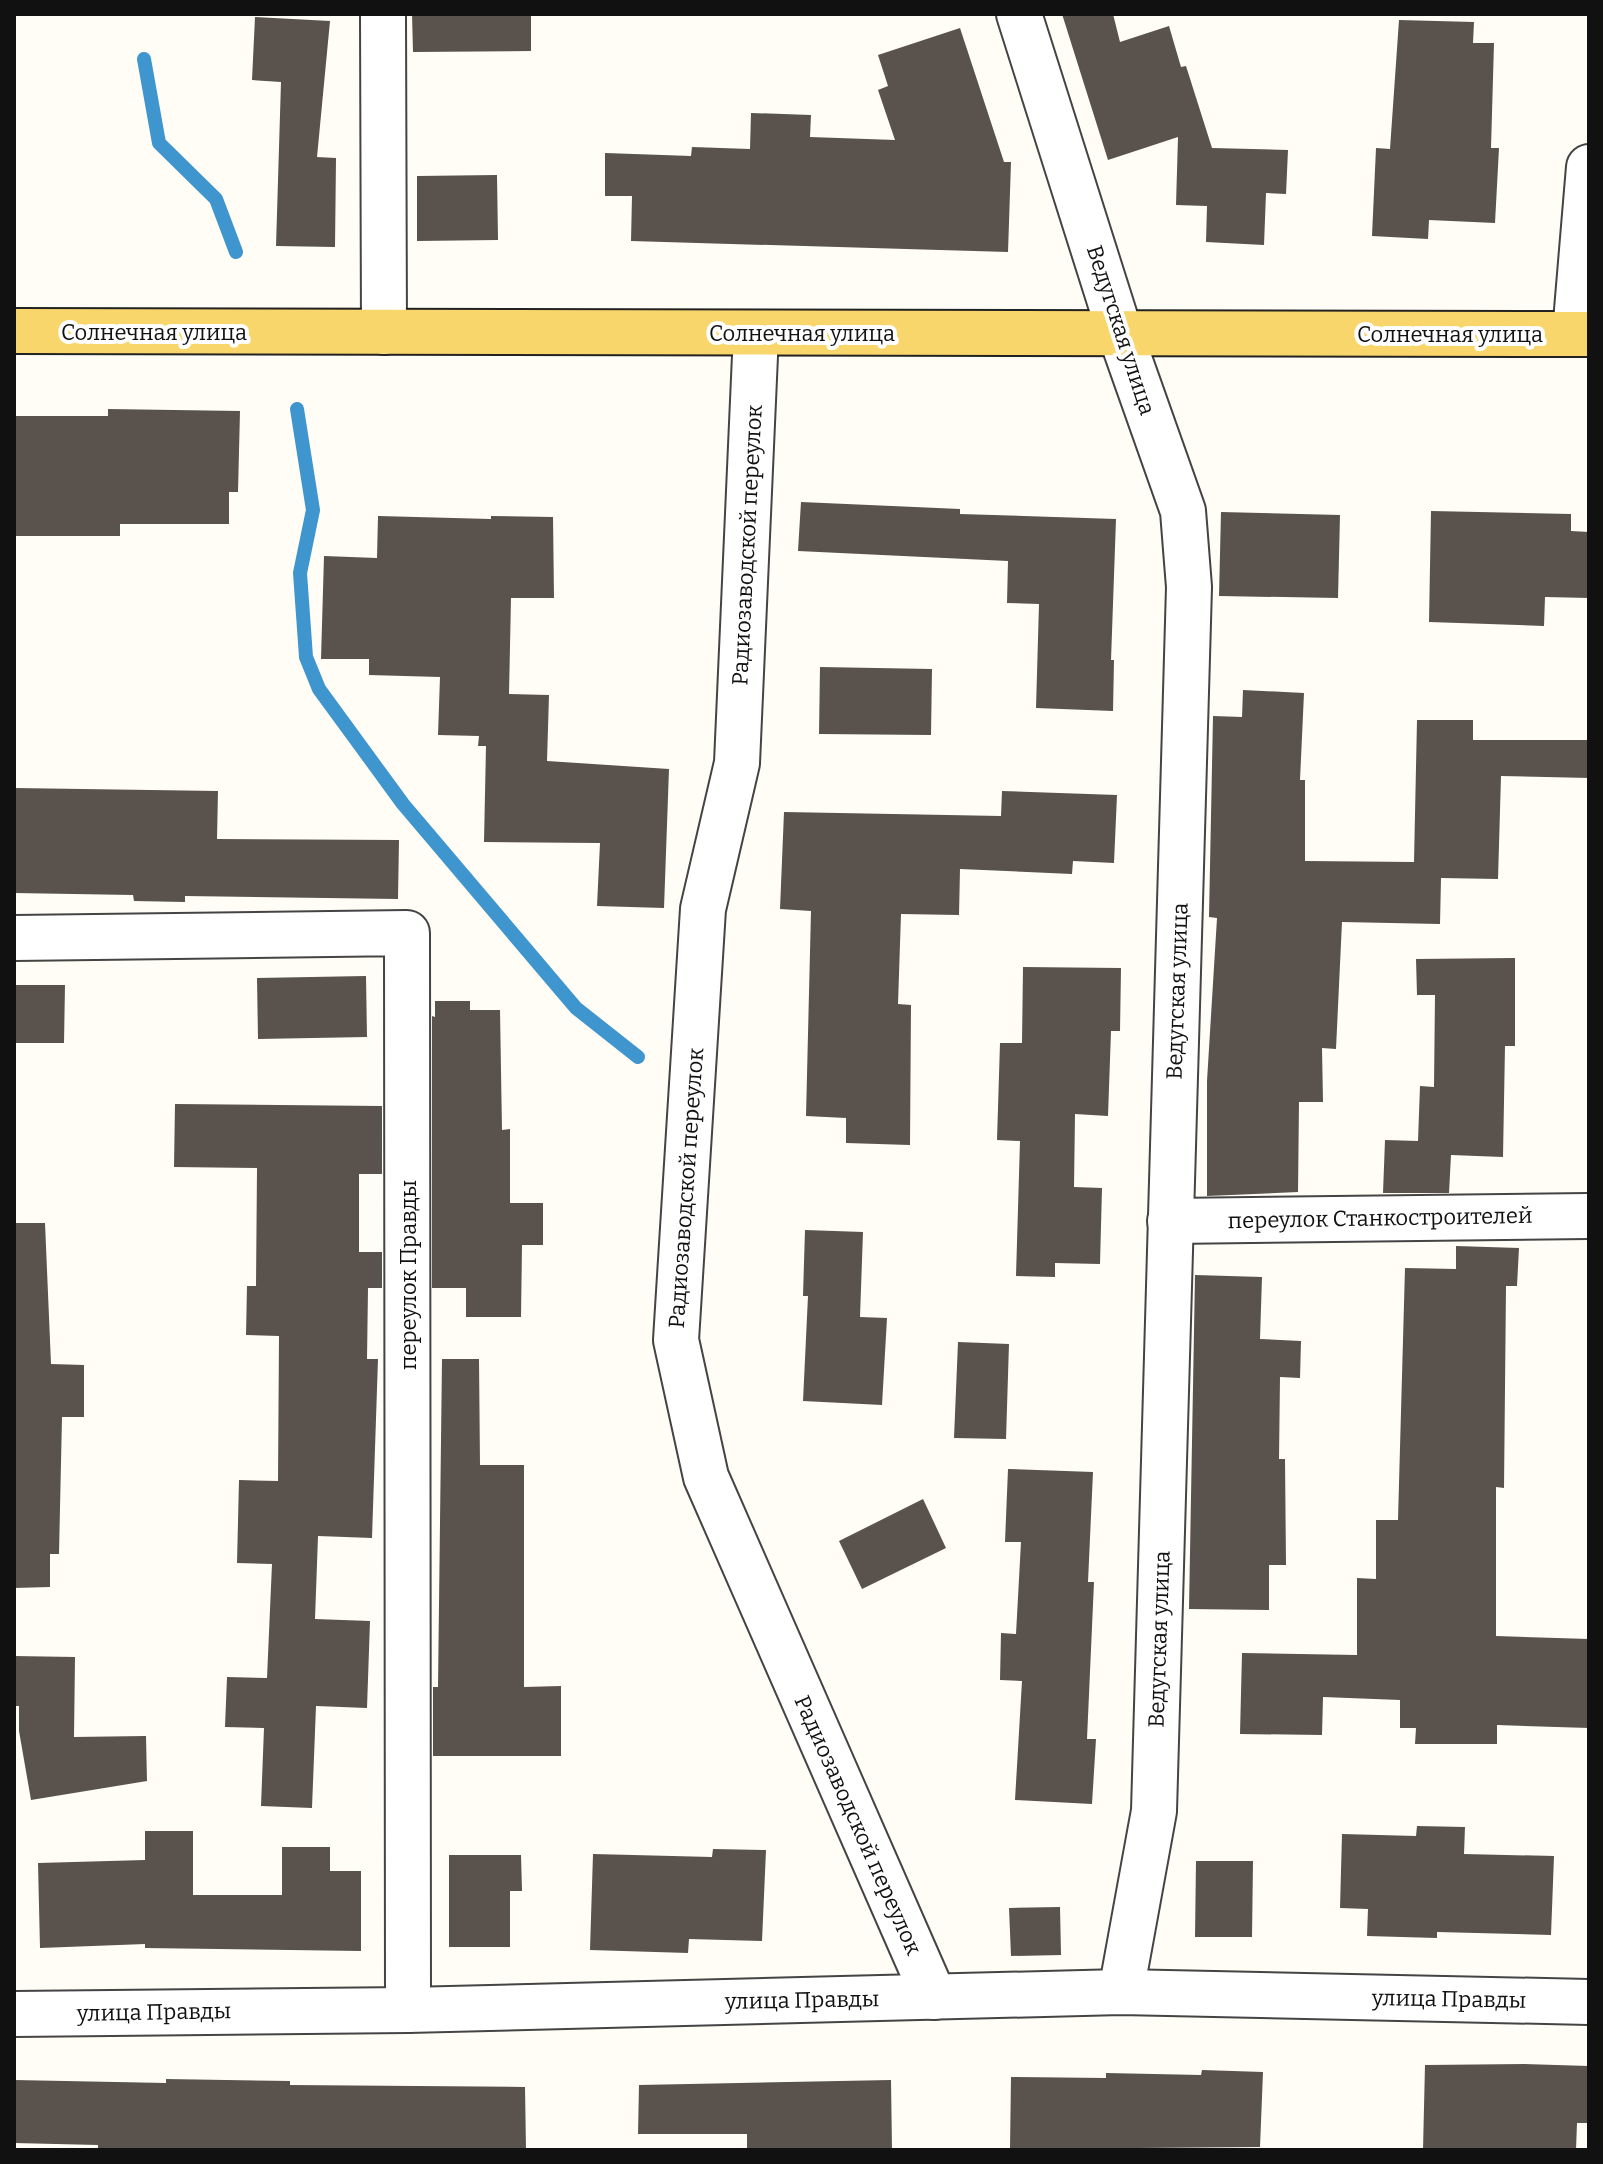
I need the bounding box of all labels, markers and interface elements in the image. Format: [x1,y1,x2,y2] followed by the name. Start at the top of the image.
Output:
[1081,242,1161,418] street label: Ведугская улица
[61,319,247,346] street label: Солнечная улица
[709,320,895,347] street label: Солнечная улица
[1357,321,1543,348] street label: Солнечная улица
[726,404,768,686] street label: Радиозаводской переулок
[1160,902,1194,1080] street label: Ведугская улица
[663,1047,709,1329] street label: Радиозаводской переулок
[395,1180,422,1370] street label: переулок Правды
[1227,1202,1533,1234] street label: переулок Станкостроителей
[1142,1550,1176,1728] street label: Ведугская улица
[788,1691,928,1959] street label: Радиозаводской переулок
[1371,1984,1526,2014] street label: улица Правды
[724,1985,879,2015] street label: улица Правды
[76,1997,231,2027] street label: улица Правды

